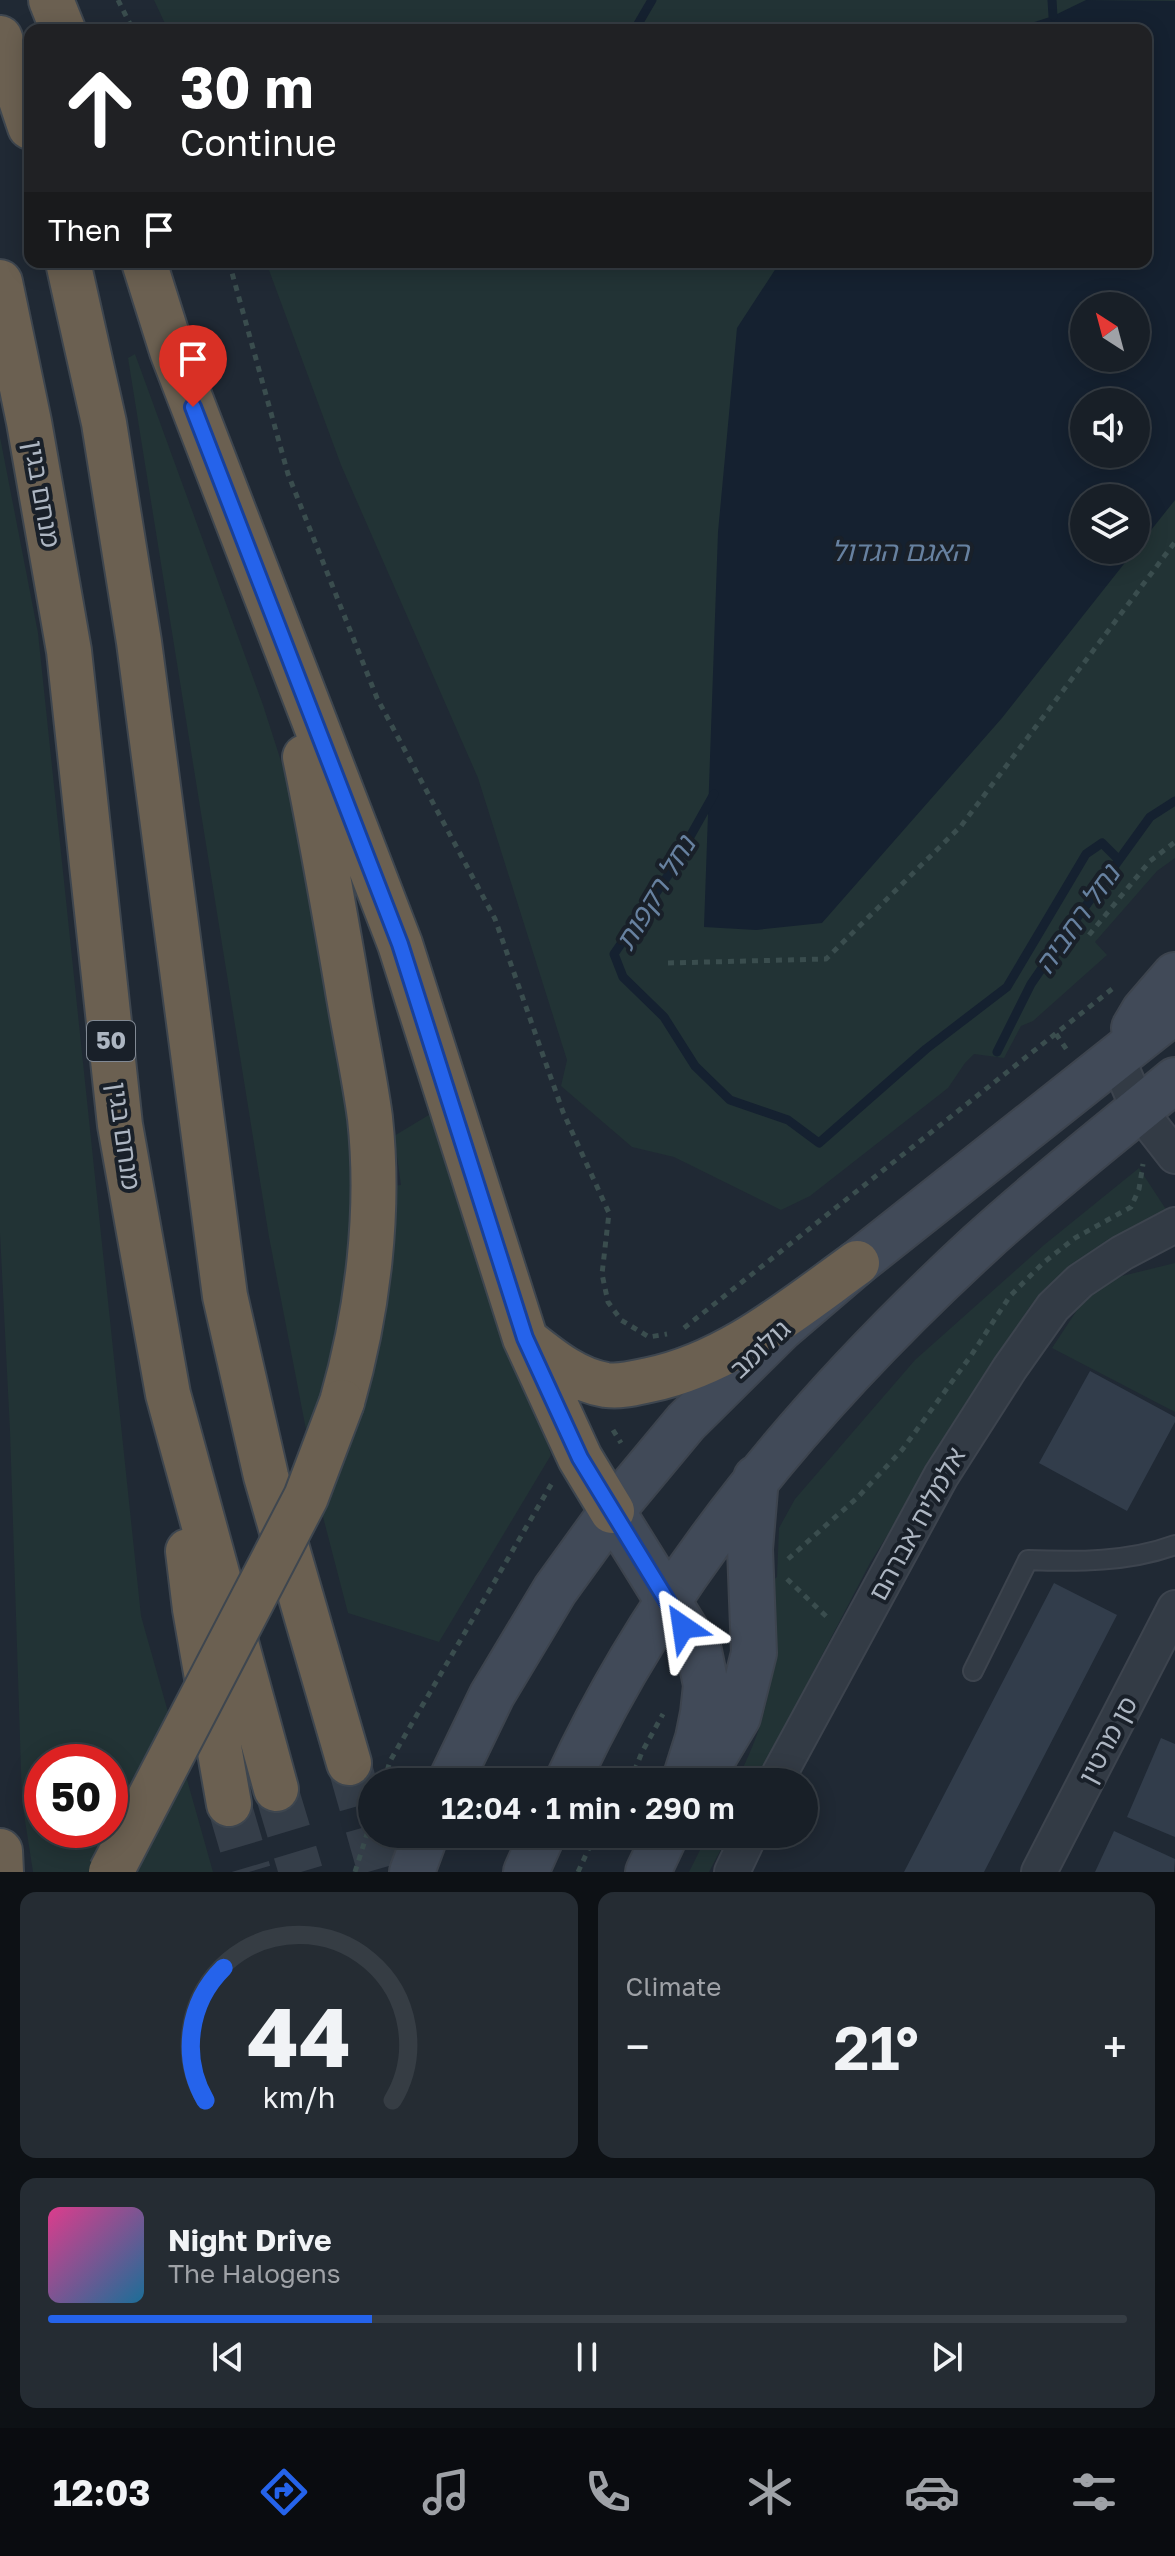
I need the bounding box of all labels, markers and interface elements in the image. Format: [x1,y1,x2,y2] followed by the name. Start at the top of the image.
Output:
[180,53,314,120] text: 30 m
[48,56,152,160] icon: ahead
[180,121,337,164] text: Continue
[137,208,181,252] icon: arrive
[48,212,121,248] text: Then
[1070,292,1150,372] north arrow
[1070,292,1150,564] map controls
[159,325,227,407] pin
[171,337,215,381] icon: arrive
[1070,388,1150,468] button: sound
[18,438,67,550] street label: מנחם בגין
[1070,484,1150,564] button: layers
[831,534,972,567] water label: האגם הגדול
[608,828,703,956] water label: נחל רקפות
[1027,856,1127,979] water label: נחל רחביה
[87,1021,135,1061] road number: 50
[102,1080,147,1192] street label: מנחם בגין
[723,1313,796,1384] street label: גולומב
[862,1442,971,1606] street label: אלמליח אברהם
[641,1585,725,1669] position arrow
[1072,1691,1143,1789] street label: סן מרטין
[24,1744,128,1848] speed limit sign: 50
[441,1790,735,1826] text: 12:04 · 1 min · 290 m
[626,1971,721,2002] text: Climate
[247,1985,351,2085] text: 44
[834,2011,919,2083] text: 21°
[626,2020,650,2073] text: −
[1103,2020,1127,2073] text: +
[262,2080,335,2114] text: km/h
[168,2222,332,2258] text: Night Drive
[168,2258,341,2289] text: The Halogens
[206,2335,250,2379] icon: previous
[565,2335,609,2379] icon: pause
[925,2335,969,2379] icon: next
[256,2464,312,2520] icon: directions
[418,2464,474,2520] icon: music
[580,2464,636,2520] icon: phone
[742,2464,798,2520] icon: climate
[904,2464,960,2520] icon: car
[1066,2464,1122,2520] icon: filters
[53,2471,150,2514] text: 12:03

